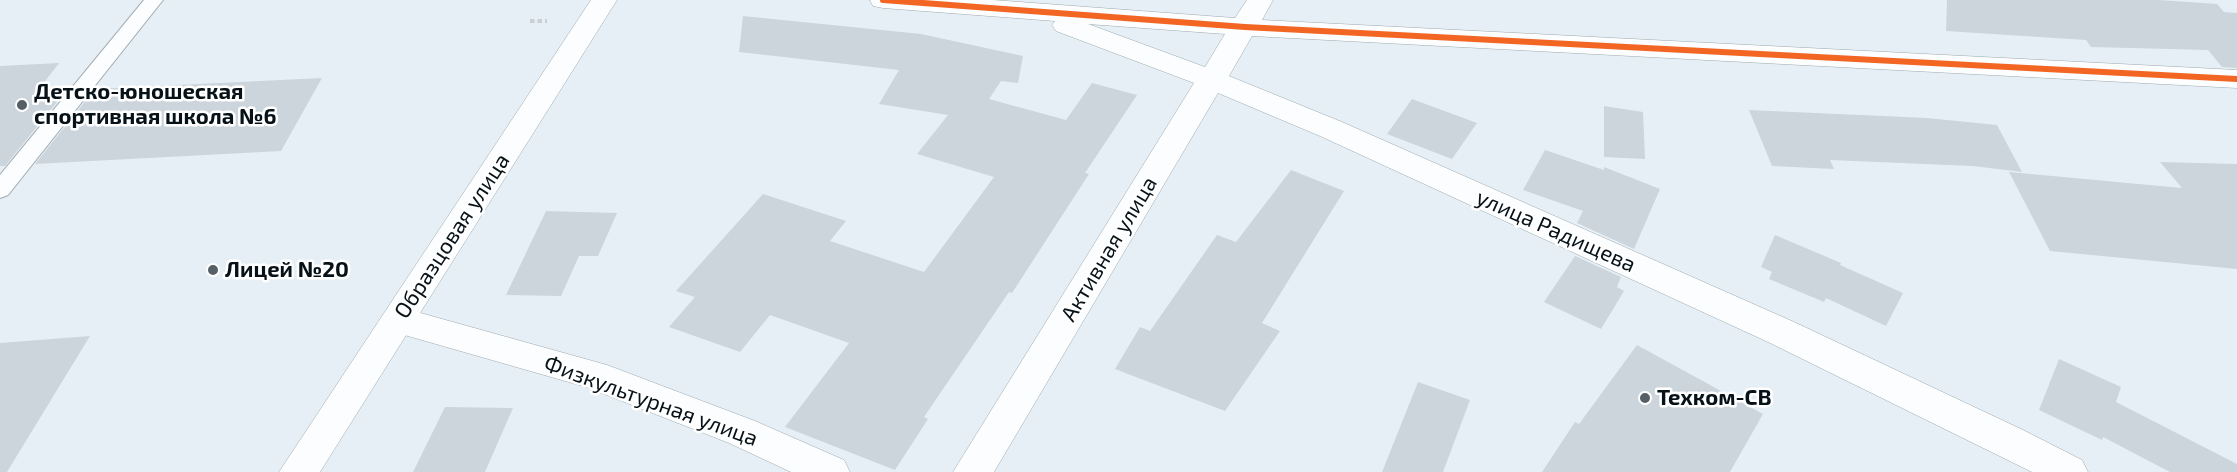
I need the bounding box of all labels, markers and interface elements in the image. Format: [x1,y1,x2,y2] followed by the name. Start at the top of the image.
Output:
[34,79,276,130] place label: Детско-юношеская спортивная школа №6
[15,98,29,112] marker: Детско-юношеская спортивная школа №6
[389,149,515,323] street label: Образцовая улица
[1055,172,1163,326] street label: Активная улица
[1472,184,1640,278] street label: улица Радищева
[225,257,349,283] place label: Лицей №20
[206,263,220,277] marker: Лицей №20
[541,350,761,452] street label: Физкультурная улица
[1657,385,1772,411] place label: Техком-СВ
[1638,391,1652,405] marker: Техком-СВ

